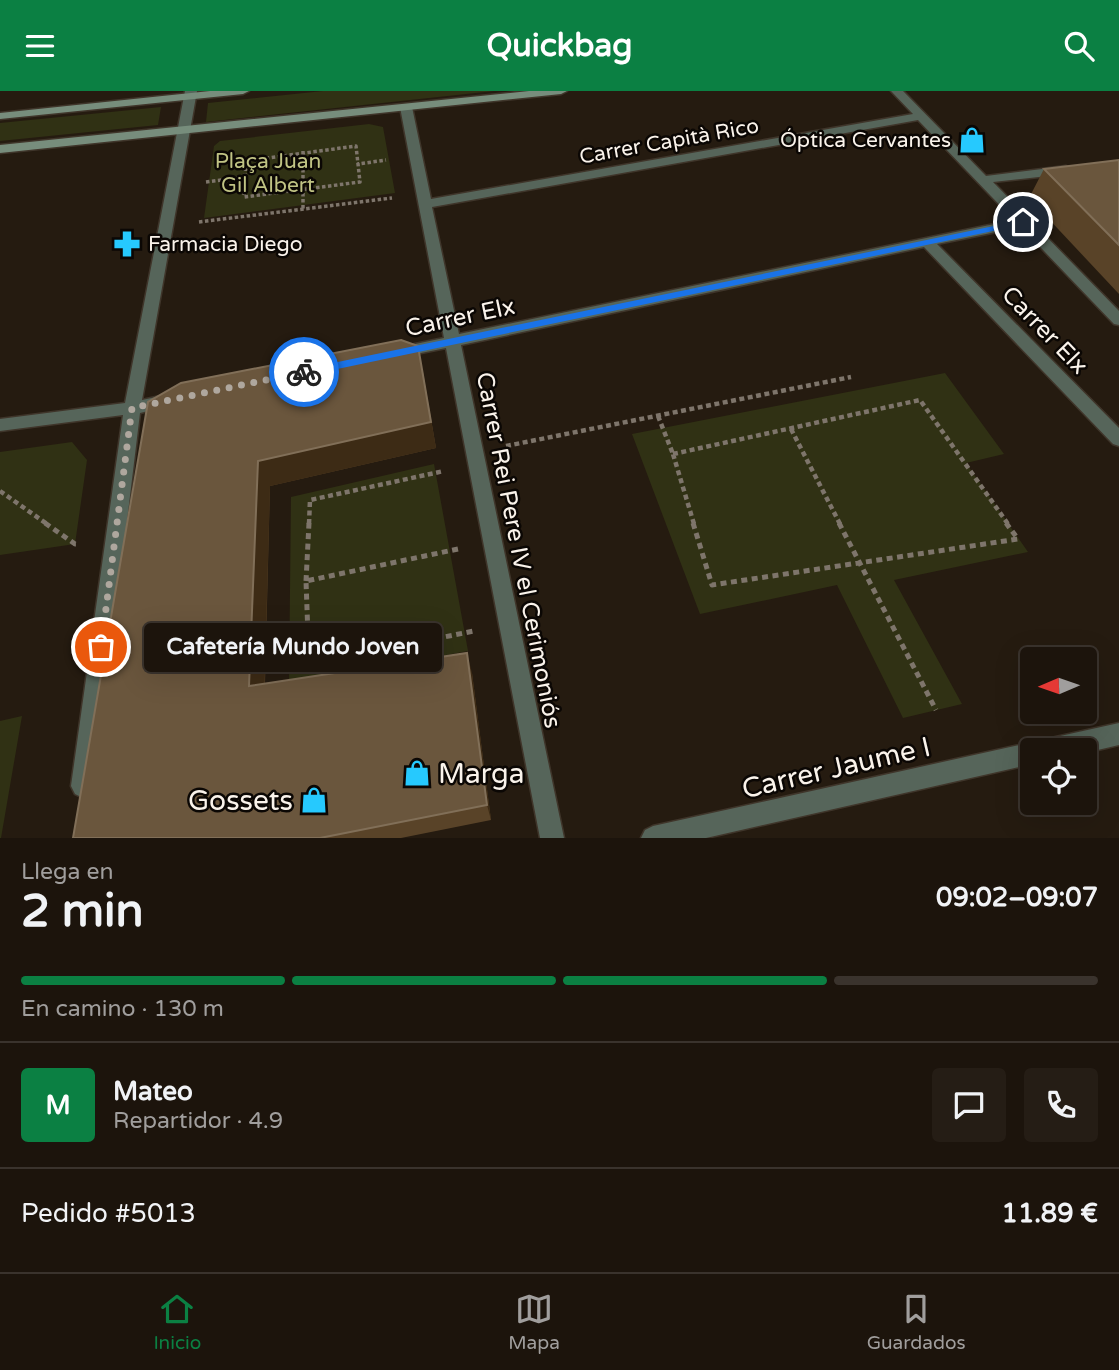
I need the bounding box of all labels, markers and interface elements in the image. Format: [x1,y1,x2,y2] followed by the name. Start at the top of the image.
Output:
[21,27,59,65] icon: menu
[486,27,633,65] text: Quickbag
[1060,27,1098,65] icon: search
[577,113,761,170] street label: Carrer Capità Rico
[957,125,987,155] shop icon: Óptica Cervantes
[780,128,951,153] place label: Óptica Cervantes
[215,149,321,198] park label: Plaça Juan Gil Albert
[993,192,1053,252] pin
[1004,203,1042,241] icon: home
[112,229,142,259] pharmacy icon: Farmacia Diego
[148,232,302,257] place label: Farmacia Diego
[995,280,1094,381] street label: Carrer Elx
[403,292,518,343] street label: Carrer Elx
[269,337,339,407] courier
[285,353,323,391] icon: bike
[470,370,567,731] street label: Carrer Rei Pere IV el Cerimoniós
[71,617,131,677] pin
[143,623,440,671] callout: Cafetería Mundo Joven
[82,628,120,666] icon: bag
[167,633,419,661] text: Cafetería Mundo Joven
[1020,647,1097,725] north arrow
[1020,647,1097,815] map controls
[739,730,934,806] street label: Carrer Jaume I
[1020,738,1097,815] button: locate
[438,757,525,791] place label: Marga
[402,758,432,788] shop icon: Marga
[188,784,293,818] place label: Gossets
[299,785,329,815] shop icon: Gossets
[21,858,113,886] text: Llega en
[936,882,1098,913] text: 09:02–09:07
[21,884,144,939] text: 2 min
[21,995,224,1023] text: En camino · 130 m
[932,1068,1006,1142] button: chat
[1024,1068,1098,1142] button: phone
[113,1076,193,1107] text: Mateo
[45,1090,71,1121] text: M
[113,1107,283,1135] text: Repartidor · 4.9
[21,1198,196,1229] text: Pedido #5013
[1002,1198,1098,1229] text: 11.89 €
[153,1290,201,1354] tab: Inicio
[508,1290,560,1354] tab: Mapa
[867,1290,966,1354] tab: Guardados

